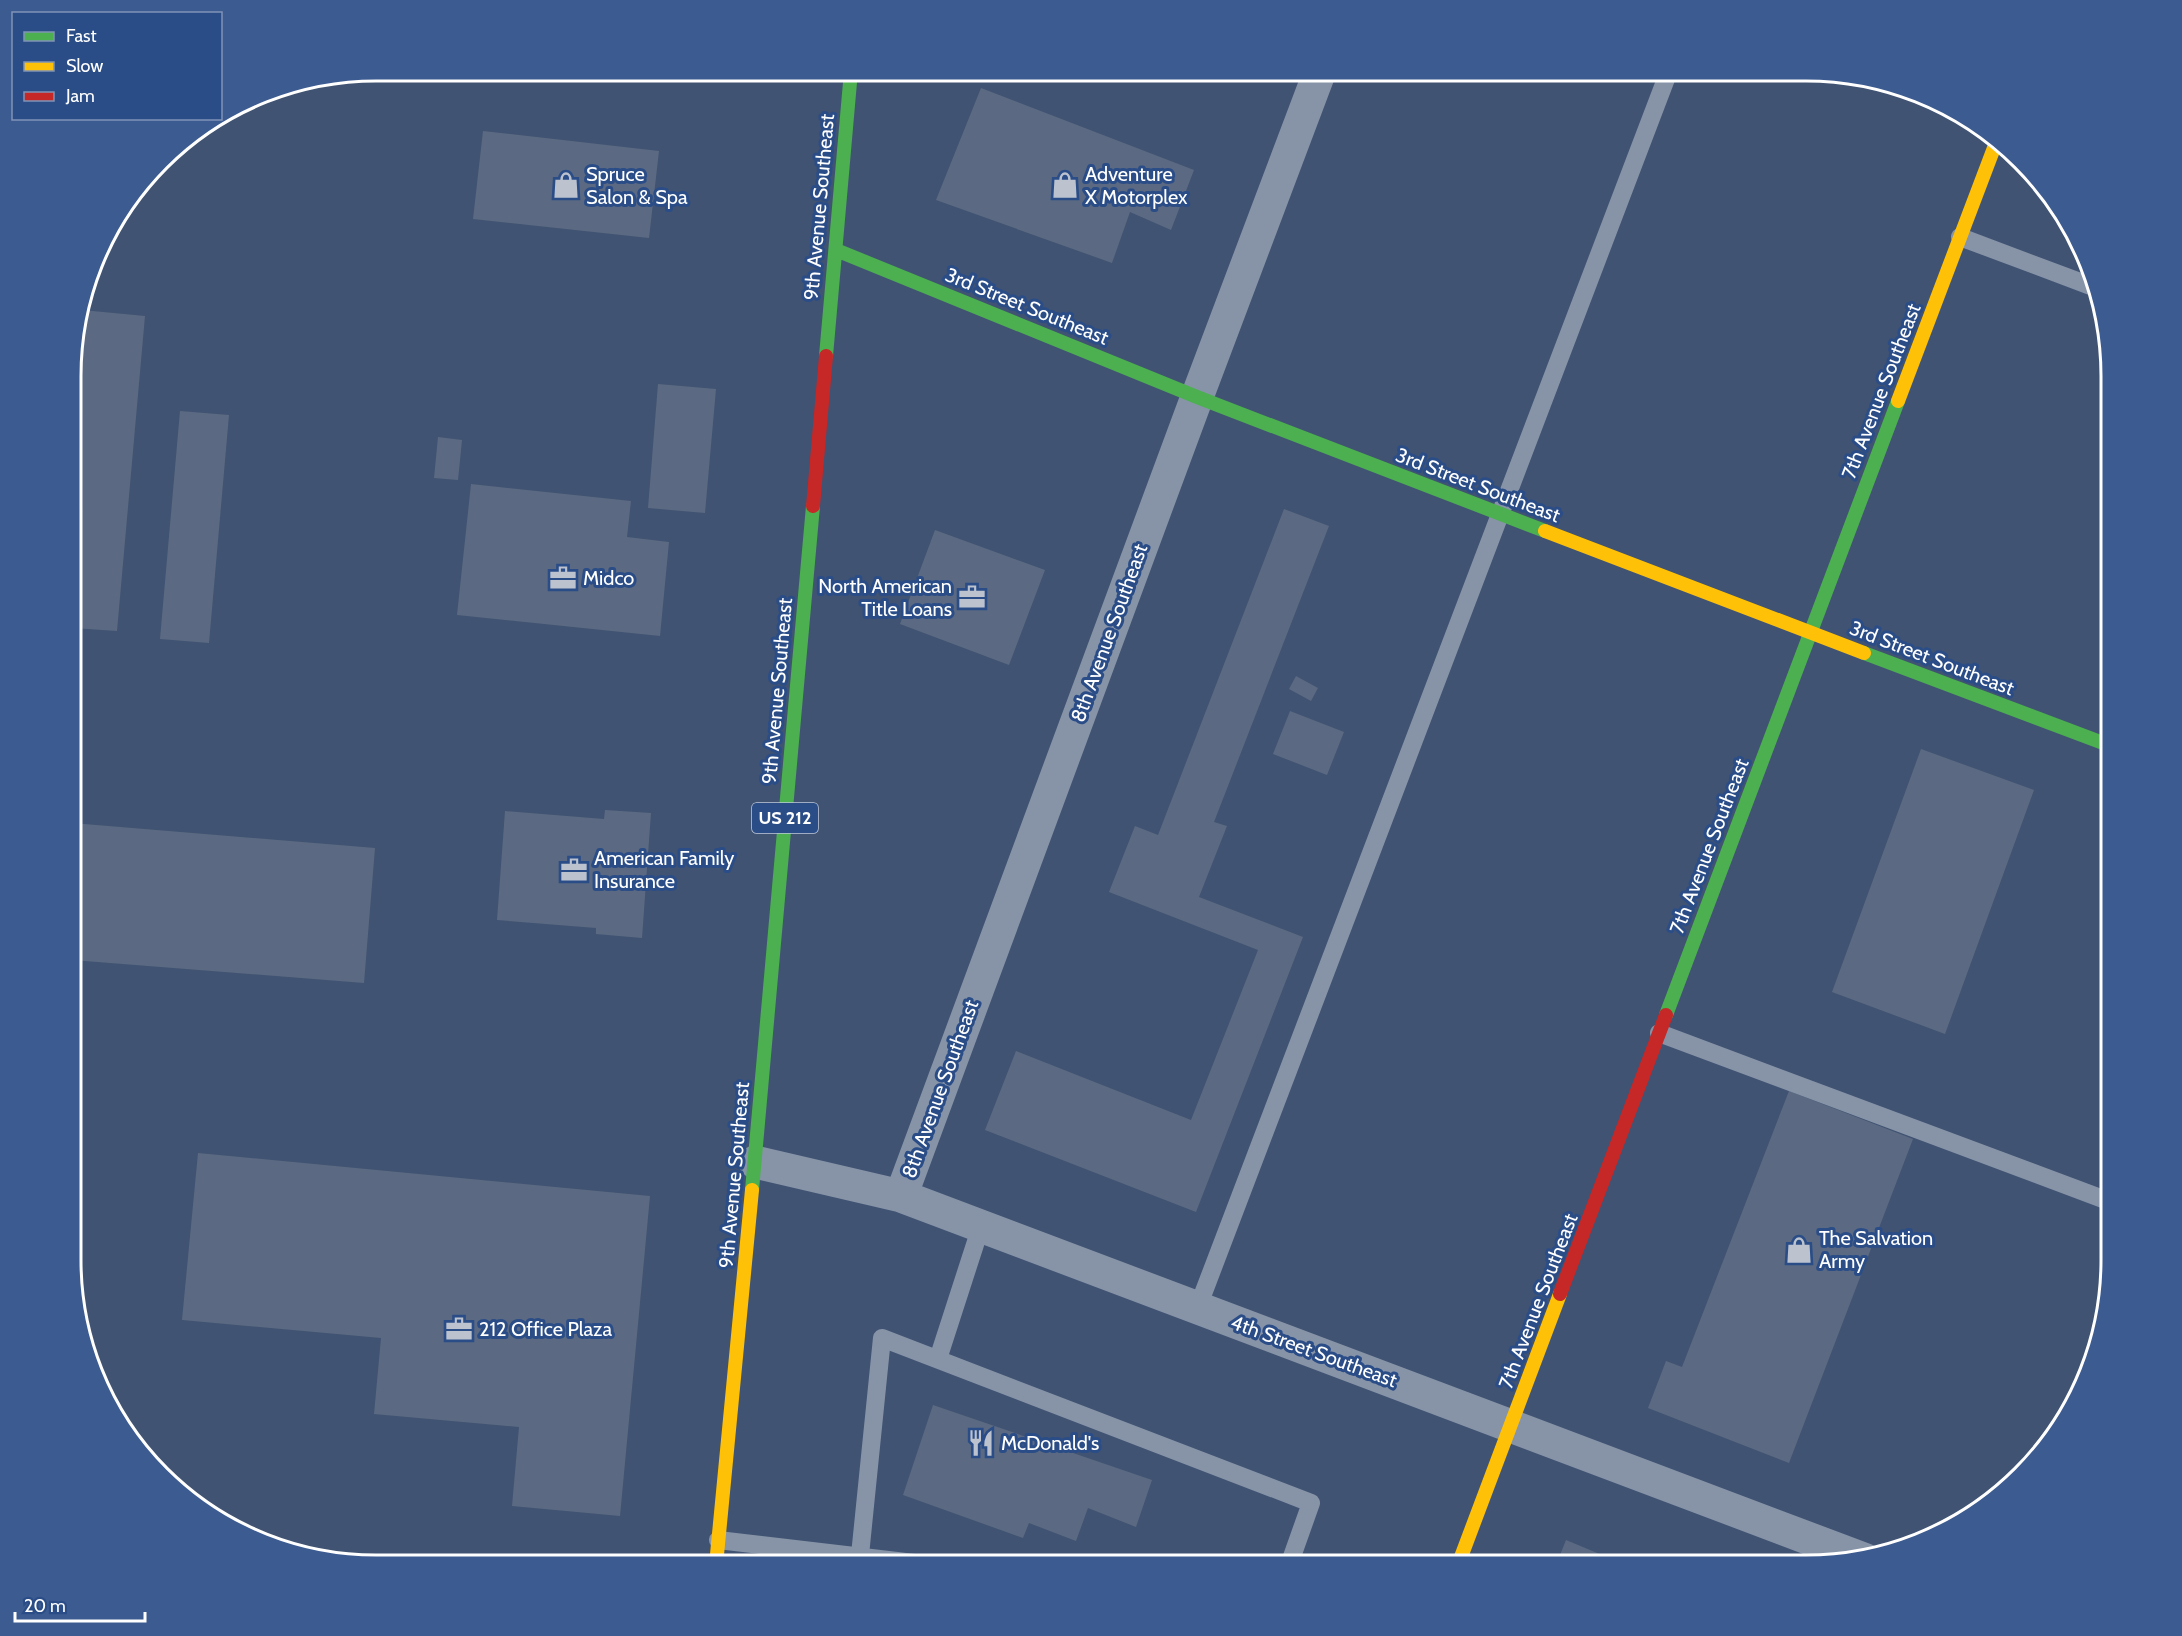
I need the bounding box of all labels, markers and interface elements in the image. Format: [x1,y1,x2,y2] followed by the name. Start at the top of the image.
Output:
[12,12,222,120] legend
[66,25,97,47] text: Fast
[66,55,103,77] text: Slow
[65,85,95,107] text: Jam
[799,113,839,301] street label: 9th Avenue Southeast
[586,162,688,209] place label: Spruce Salon & Spa
[1085,162,1188,209] place label: Adventure X Motorplex
[551,170,581,200] shop icon: Spruce Salon & Spa
[1050,170,1080,200] shop icon: Adventure X Motorplex
[942,262,1112,350] street label: 3rd Street Southeast
[1837,300,1926,482] street label: 7th Avenue Southeast
[1392,443,1564,527] street label: 3rd Street Southeast
[1066,540,1152,725] street label: 8th Avenue Southeast
[548,563,578,593] office icon: Midco
[583,566,634,590] place label: Midco
[818,574,952,621] place label: North American Title Loans
[957,582,987,612] office icon: North American Title Loans
[757,597,797,785] street label: 9th Avenue Southeast
[1846,616,2018,700] street label: 3rd Street Southeast
[1665,755,1754,937] street label: 7th Avenue Southeast
[752,803,818,833] road number: US 212
[594,846,734,893] place label: American Family Insurance
[559,855,589,885] office icon: American Family Insurance
[897,996,983,1181] street label: 8th Avenue Southeast
[714,1081,754,1269] street label: 9th Avenue Southeast
[1494,1210,1583,1392] street label: 7th Avenue Southeast
[1819,1226,1933,1273] place label: The Salvation Army
[1784,1235,1814,1265] shop icon: The Salvation Army
[1228,1310,1401,1392] street label: 4th Street Southeast
[444,1314,474,1344] office icon: 212 Office Plaza
[479,1317,613,1341] place label: 212 Office Plaza
[966,1428,996,1458] restaurant icon: McDonald's
[1001,1431,1099,1455] place label: McDonald's
[15,1585,146,1623] scale bar
[24,1595,66,1617] text: 20 m

